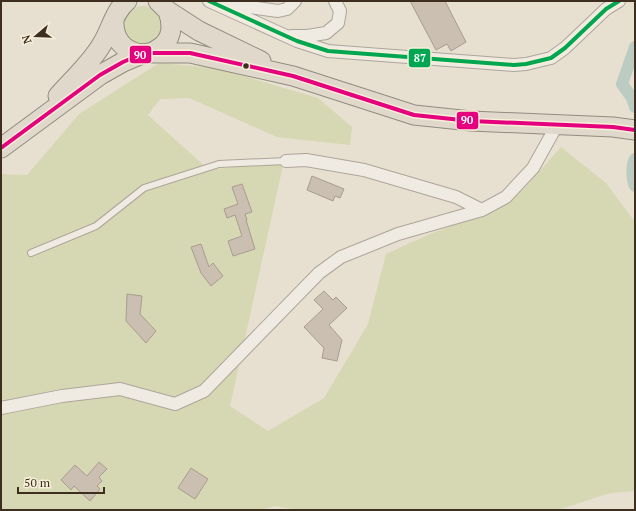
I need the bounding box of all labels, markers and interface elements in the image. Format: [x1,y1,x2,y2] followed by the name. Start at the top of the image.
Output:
[16,16,56,56] north arrow
[18,32,35,45] text: N
[129,45,152,64] line badge: 90
[134,48,146,62] text: 90
[408,48,431,68] line badge: 87
[414,51,426,65] text: 87
[241,61,251,71] unlabelled marker
[456,111,479,130] line badge: 90
[461,113,473,127] text: 90
[18,469,104,495] scale bar
[24,475,51,490] text: 50 m

